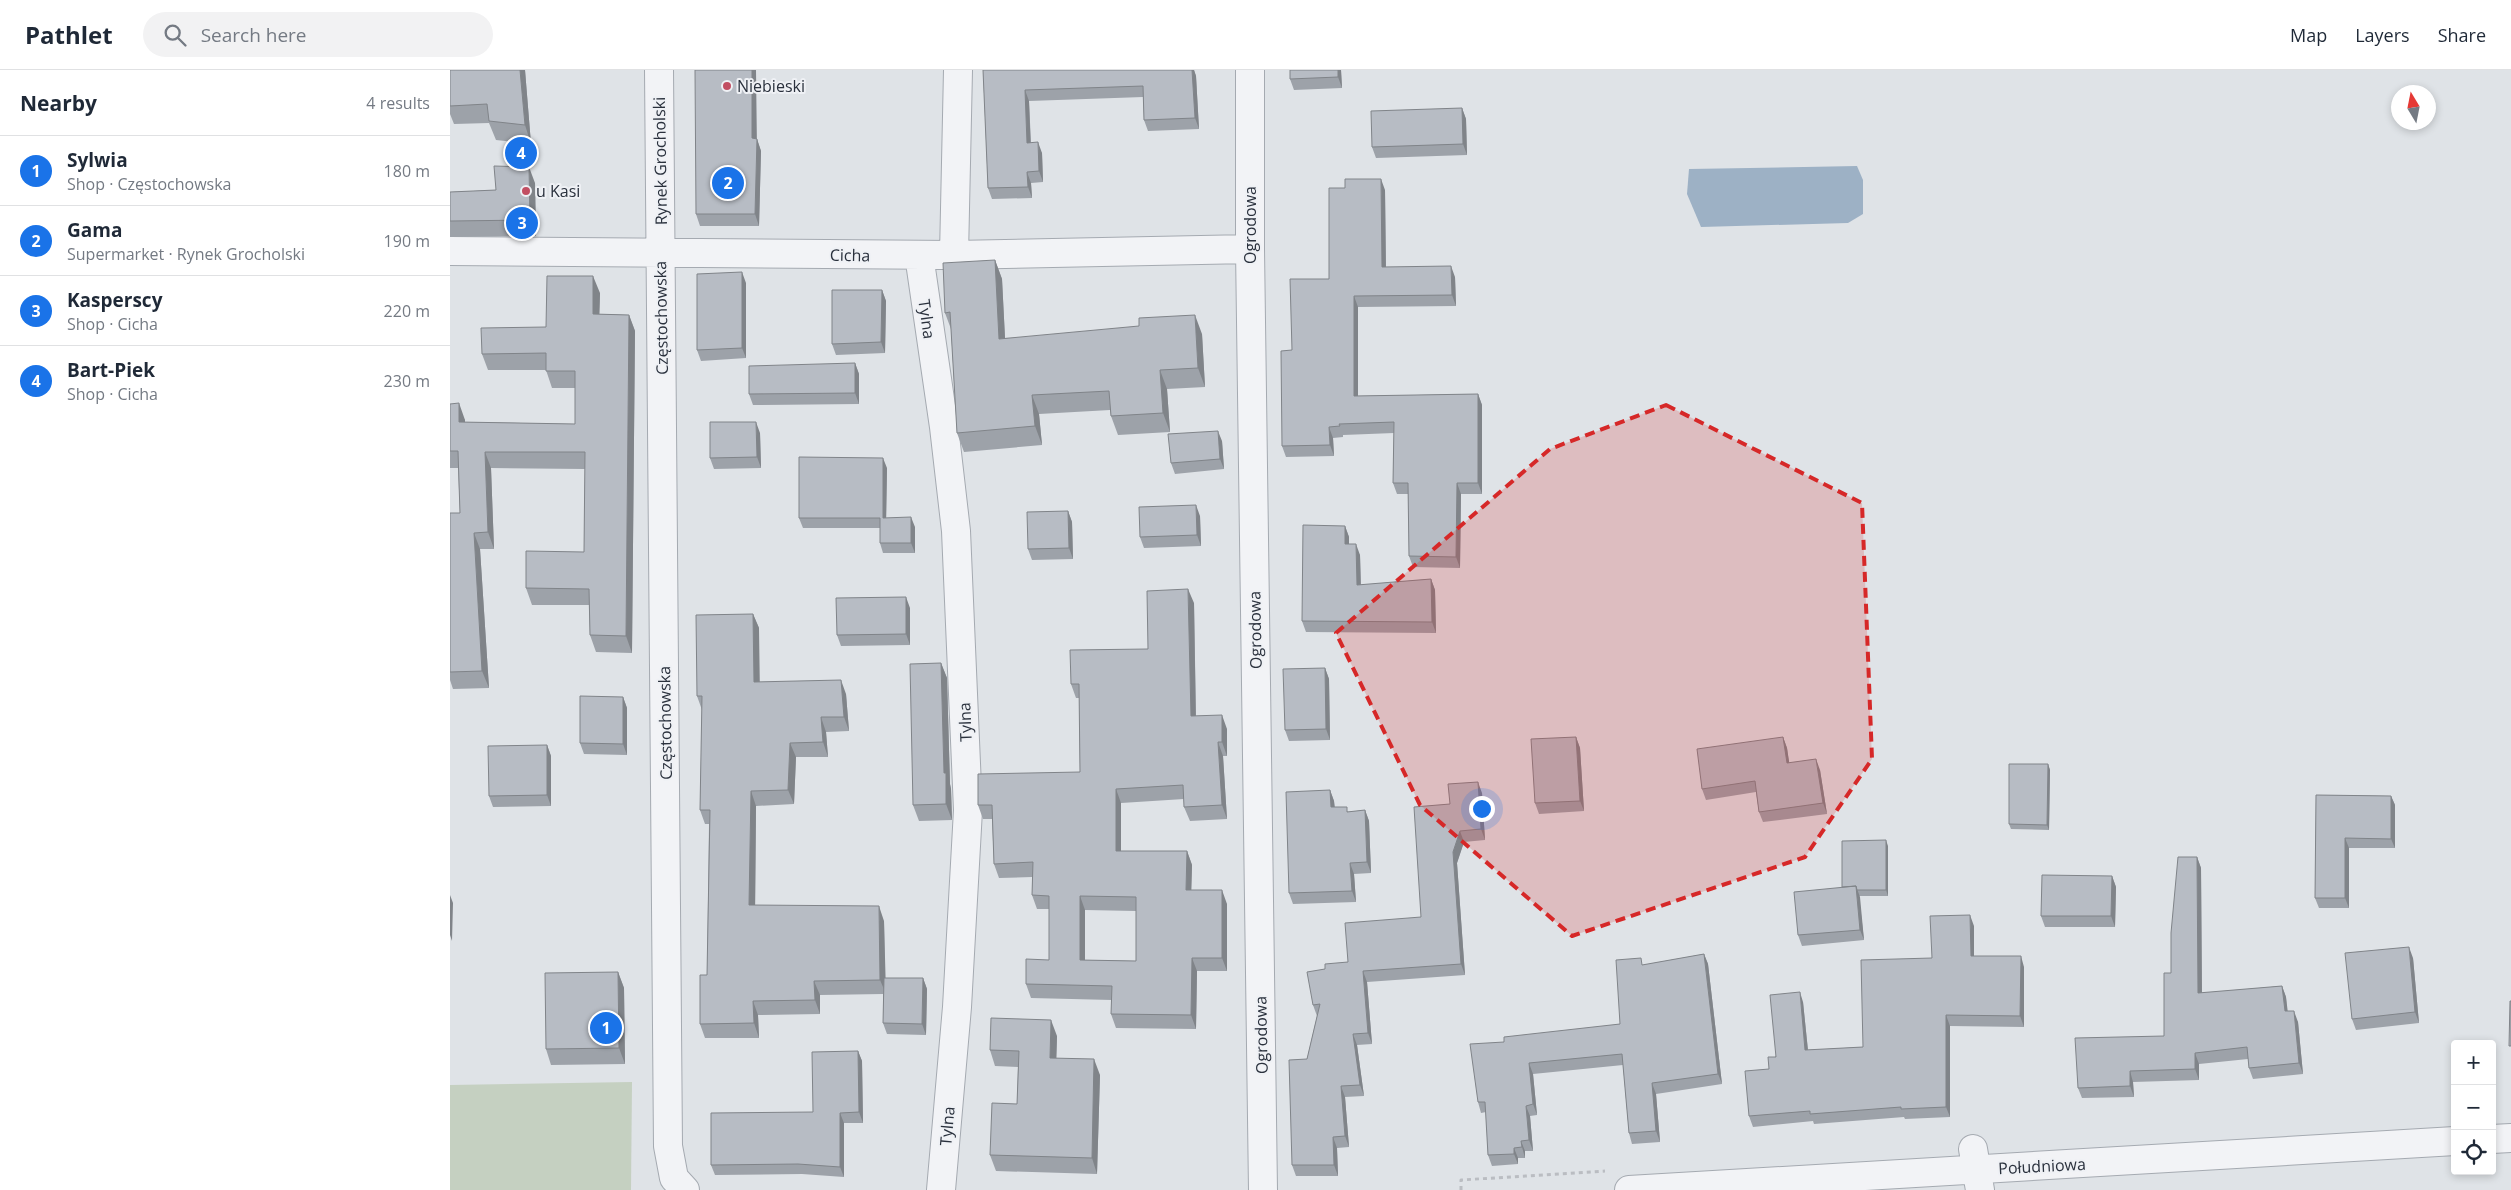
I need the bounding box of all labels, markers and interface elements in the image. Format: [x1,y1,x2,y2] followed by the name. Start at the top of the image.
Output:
[143,12,493,57] search box
[25,18,113,51] text: Pathlet
[161,21,189,49] icon: search
[201,22,307,48] text: Search here
[2290,23,2327,47] text: Map
[2355,23,2410,47] text: Layers
[2438,23,2486,47] text: Share
[737,75,805,97] place label: Niebieski
[721,80,733,92] marker: Niebieski
[2391,85,2436,130] north arrow
[20,89,97,117] text: Nearby
[366,92,430,114] text: 4 results
[648,97,672,225] street label: Rynek Grocholski
[505,134,537,172] pin: 4
[67,147,128,173] text: Sylwia
[31,160,41,182] text: 1
[384,160,430,182] text: 180 m
[712,164,744,202] pin: 2
[67,173,231,195] text: Shop · Częstochowska
[536,180,580,202] place label: u Kasi
[520,185,532,197] marker: u Kasi
[1239,186,1261,264] street label: Ogrodowa
[506,204,538,242] pin: 3
[67,217,122,243] text: Gama
[31,230,41,252] text: 2
[384,230,430,252] text: 190 m
[67,243,305,265] text: Supermarket · Rynek Grocholski
[830,244,870,266] street label: Cicha
[649,261,673,375] street label: Częstochowska
[67,287,162,313] text: Kasperscy
[913,298,941,340] street label: Tylna
[31,300,41,322] text: 3
[384,300,430,322] text: 220 m
[67,313,158,335] text: Shop · Cicha
[67,357,155,383] text: Bart-Piek
[31,370,41,392] text: 4
[384,370,430,392] text: 230 m
[67,383,158,405] text: Shop · Cicha
[1243,591,1267,669] street label: Ogrodowa
[653,666,677,780] street label: Częstochowska
[953,702,977,742] street label: Tylna
[1469,796,1495,822] your location
[1249,996,1273,1074] street label: Ogrodowa
[590,1009,622,1047] pin: 1
[2451,1040,2496,1175] map controls
[2451,1040,2496,1085] button: +
[2451,1085,2496,1130] button: −
[934,1105,960,1147] street label: Tylna
[2451,1130,2496,1175] button: locate
[1998,1153,2086,1179] street label: Południowa

